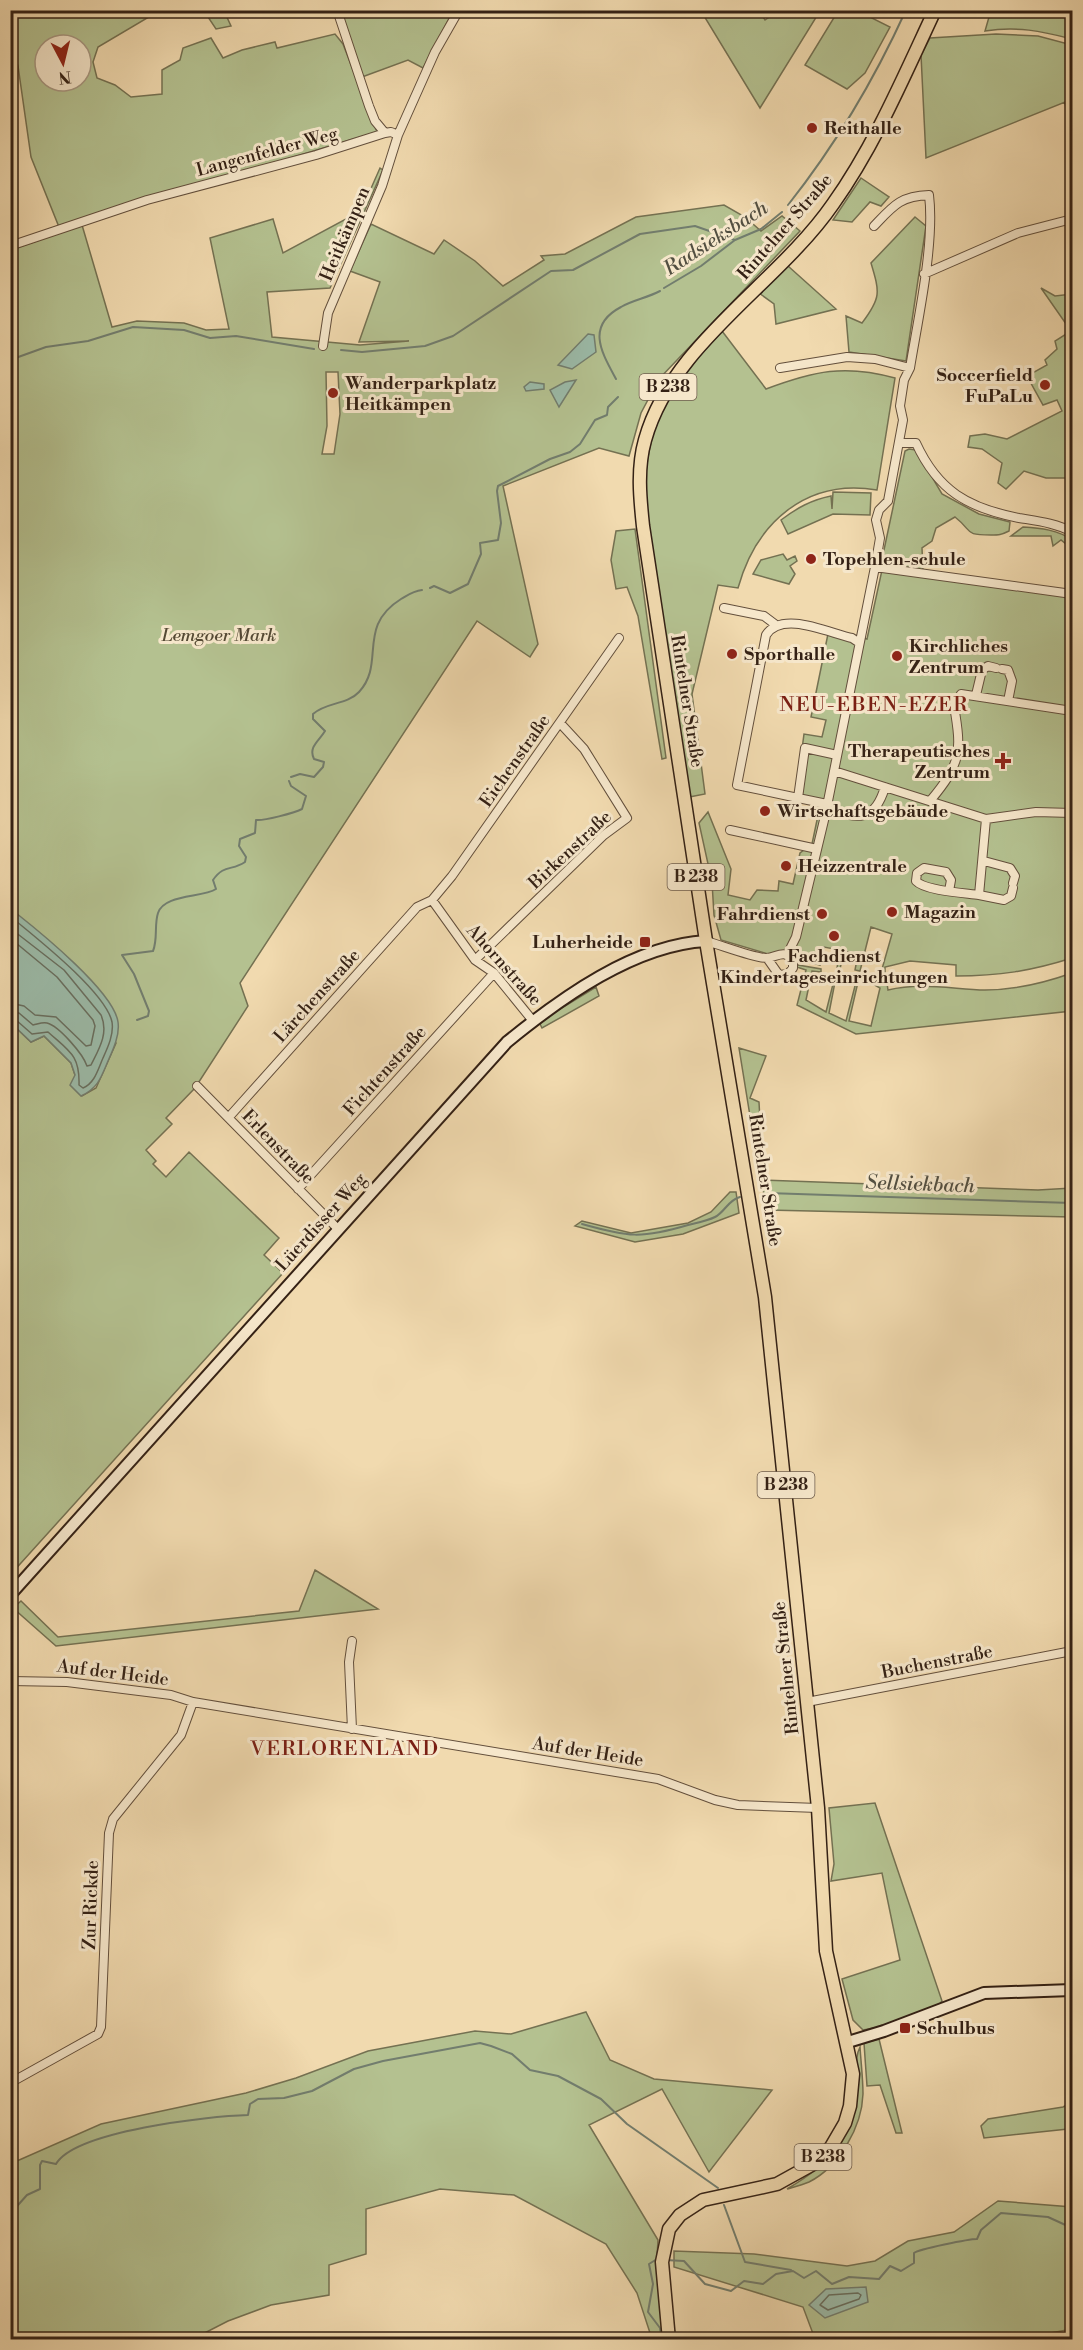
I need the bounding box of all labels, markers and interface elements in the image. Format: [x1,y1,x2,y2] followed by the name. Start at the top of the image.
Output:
[33,33,93,93] north arrow
[57,66,72,88] text: N
[824,117,902,140] place label: Reithalle
[805,121,819,135] marker: Reithalle
[194,122,341,182] street label: Langenfelder Weg
[732,169,838,285] street label: Rintelner Straße
[315,183,375,285] street label: Heitkämpen
[658,196,774,282] water label: Radsieksbach
[936,364,1033,408] place label: Soccerfield FuPaLu
[344,372,497,416] place label: Wanderparkplatz Heitkämpen
[640,374,696,400] road number: B 238
[1038,378,1052,392] marker: Soccerfield FuPaLu
[326,386,340,400] marker: Wanderparkplatz Heitkämpen
[823,548,966,571] place label: Topehlen-schule
[804,552,818,566] marker: Topehlen-schule
[161,624,276,647] park label: Lemgoer Mark
[665,633,709,769] street label: Rintelner Straße
[909,635,1008,679] place label: Kirchliches Zentrum
[744,643,835,666] place label: Sporthalle
[725,647,739,661] marker: Sporthalle
[890,649,904,663] marker: Kirchliches Zentrum
[779,693,969,718] district label: NEU-EBEN-EZER
[475,710,555,812] street label: Eichenstraße
[848,740,991,784] place label: Therapeutisches Zentrum
[994,752,1012,770] marker: Therapeutisches Zentrum
[776,800,948,823] place label: Wirtschaftsgebäude
[758,804,772,818] marker: Wirtschaftsgebäude
[523,806,616,895] street label: Birkenstraße
[798,855,907,878] place label: Heizzentrale
[779,859,793,873] marker: Heizzentrale
[668,864,724,890] road number: B 238
[904,901,976,924] place label: Magazin
[717,903,811,926] place label: Fahrdienst
[885,905,899,919] marker: Magazin
[815,907,829,921] marker: Fahrdienst
[461,919,547,1011] street label: Ahornstraße
[827,929,841,943] marker: Fachdienst Kindertageseinrichtungen
[532,931,633,954] place label: Luherheide
[638,935,652,949] marker: Luherheide
[269,944,365,1048] street label: Lärchenstraße
[720,945,948,989] place label: Fachdienst Kindertageseinrichtungen
[338,1021,432,1121] street label: Fichtenstraße
[237,1105,319,1189] street label: Erlenstraße
[743,1112,787,1248] street label: Rintelner Straße
[271,1167,372,1276] street label: Lüerdisser Weg
[865,1171,976,1199] water label: Sellsiekbach
[758,1472,814,1498] road number: B 238
[768,1600,804,1736] street label: Rintelner Straße
[878,1640,995,1684] street label: Buchenstraße
[55,1655,170,1691] street label: Auf der Heide
[530,1732,645,1772] street label: Auf der Heide
[249,1737,440,1762] district label: VERLORENLAND
[78,1860,104,1950] street label: Zur Rickde
[917,2017,995,2040] place label: Schulbus
[898,2021,912,2035] marker: Schulbus
[794,2144,852,2170] road number: B 238

